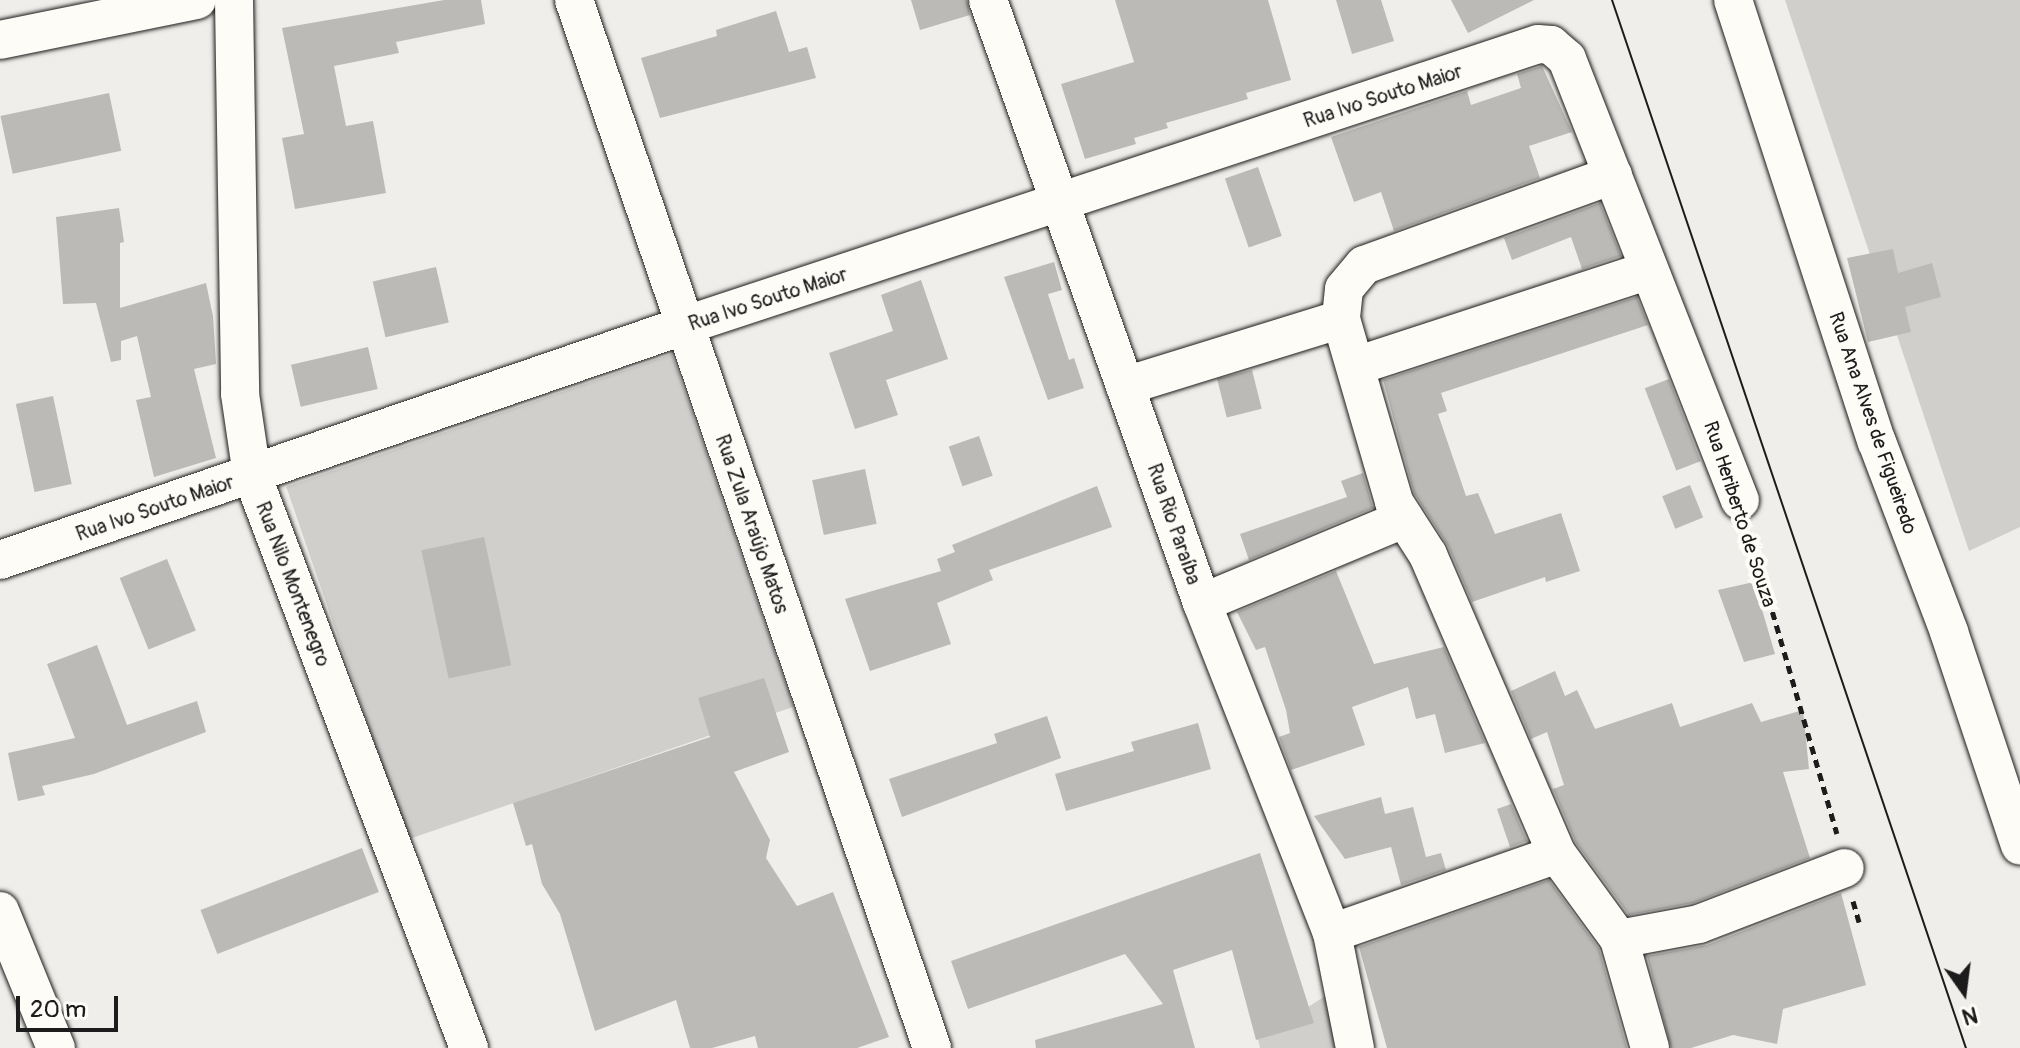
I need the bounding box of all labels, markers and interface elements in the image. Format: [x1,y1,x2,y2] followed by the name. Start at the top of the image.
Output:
[1300,59,1466,133] street label: Rua Ivo Souto Maior
[685,262,851,336] street label: Rua Ivo Souto Maior
[1824,309,1922,537] street label: Rua Ana Alves de Figueiredo
[1699,418,1781,610] street label: Rua Heriberto de Souza
[710,431,794,617] street label: Rua Zula Araújo Matos
[1142,460,1206,588] street label: Rua Rio Paraíba
[73,470,237,546] street label: Rua Ivo Souto Maior
[251,498,335,670] street label: Rua Nilo Montenegro
[1924,952,2004,1032] north arrow
[20,980,122,1030] scale bar
[30,995,86,1024] text: 20 m
[1959,1000,1980,1031] text: N

